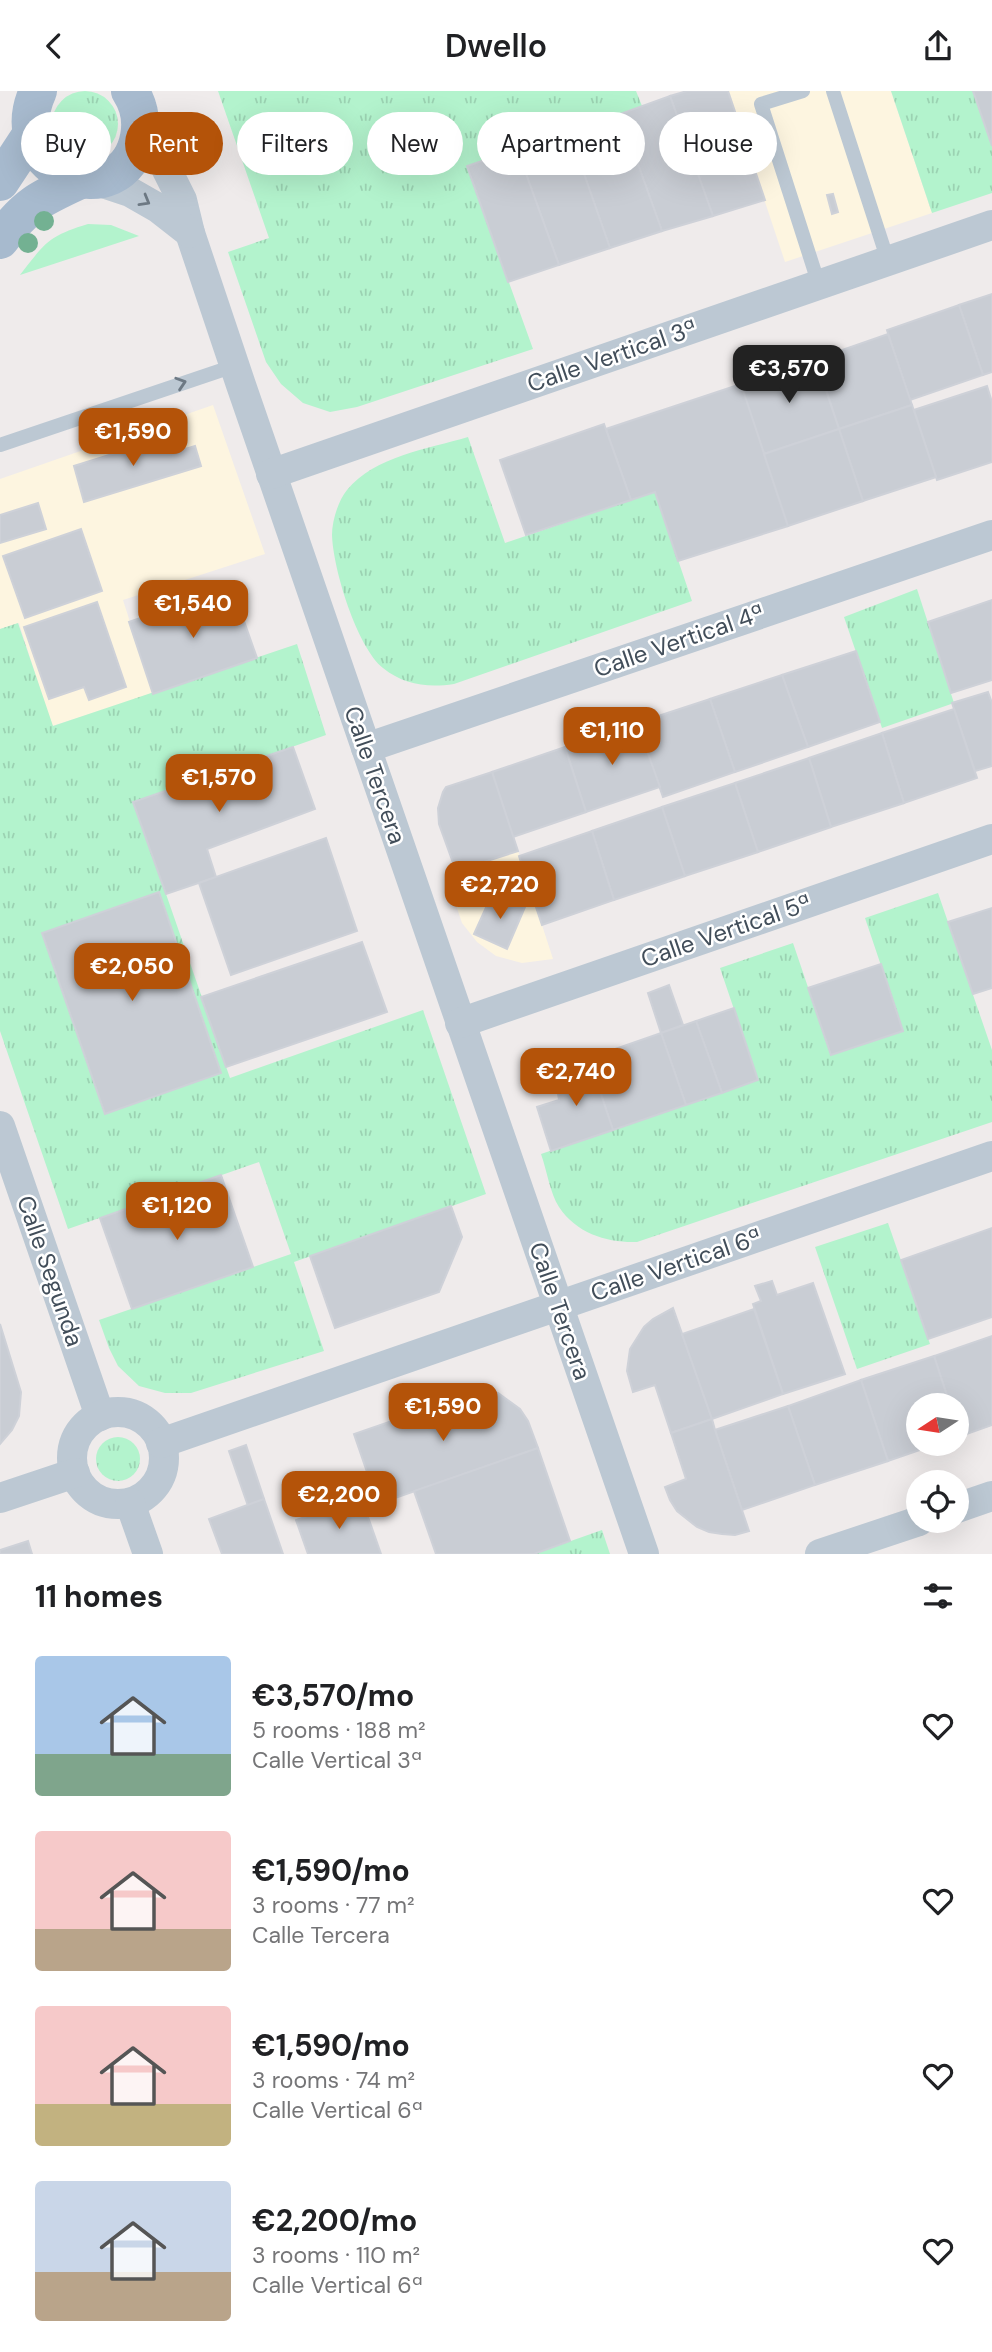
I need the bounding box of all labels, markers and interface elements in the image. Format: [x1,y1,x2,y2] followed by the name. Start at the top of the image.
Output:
[445,25,547,67] text: Dwello
[35,27,73,65] icon: back
[919,27,957,65] icon: share
[21,112,111,175] chip: Buy
[125,112,223,175] chip: Rent
[237,112,353,175] chip: Filters
[367,112,463,175] chip: New
[477,112,645,175] chip: Apartment
[659,112,777,175] chip: House
[138,193,151,206] one-way arrow
[523,312,701,399] street label: Calle Vertical 3ª
[732,345,846,405] pin: €3,570
[749,353,829,383] text: €3,570
[174,377,186,392] one-way arrow
[76,409,190,468] pin: €1,590
[95,416,171,446] text: €1,590
[136,581,250,640] pin: €1,540
[154,588,232,618] text: €1,540
[590,597,768,684] street label: Calle Vertical 4ª
[337,702,414,848] street label: Calle Tercera
[555,707,669,767] pin: €1,110
[579,715,645,745] text: €1,110
[162,755,276,814] pin: €1,570
[182,762,256,792] text: €1,570
[443,861,557,921] pin: €2,720
[461,869,539,899] text: €2,720
[637,887,815,974] street label: Calle Vertical 5ª
[75,943,189,1003] pin: €2,050
[90,951,174,981] text: €2,050
[519,1049,633,1108] pin: €2,740
[536,1056,616,1086] text: €2,740
[120,1183,234,1242] pin: €1,120
[142,1190,212,1220] text: €1,120
[10,1191,91,1350] street label: Calle Segunda
[587,1221,765,1308] street label: Calle Vertical 6ª
[522,1238,599,1384] street label: Calle Tercera
[386,1383,500,1443] pin: €1,590
[405,1391,481,1421] text: €1,590
[906,1393,970,1456] north arrow
[906,1393,969,1533] map controls
[906,1470,969,1533] button: locate
[282,1471,396,1531] pin: €2,200
[298,1479,380,1509] text: €2,200
[35,1577,163,1616] text: 11 homes
[919,1577,957,1615] icon: filters
[252,1676,414,1715] text: €3,570/mo
[91,1684,175,1768] icon: home
[919,1707,957,1745] icon: heart
[252,1715,426,1745] text: 5 rooms · 188 m²
[252,1745,422,1775] text: Calle Vertical 3ª
[252,1851,410,1890] text: €1,590/mo
[91,1859,175,1943] icon: home
[919,1882,957,1920] icon: heart
[252,1890,415,1920] text: 3 rooms · 77 m²
[252,1920,390,1950] text: Calle Tercera
[252,2026,410,2065] text: €1,590/mo
[91,2034,175,2118] icon: home
[919,2057,957,2095] icon: heart
[252,2065,415,2095] text: 3 rooms · 74 m²
[252,2095,423,2125] text: Calle Vertical 6ª
[252,2201,417,2240] text: €2,200/mo
[91,2209,175,2293] icon: home
[919,2232,957,2270] icon: heart
[252,2240,420,2270] text: 3 rooms · 110 m²
[252,2270,423,2300] text: Calle Vertical 6ª

